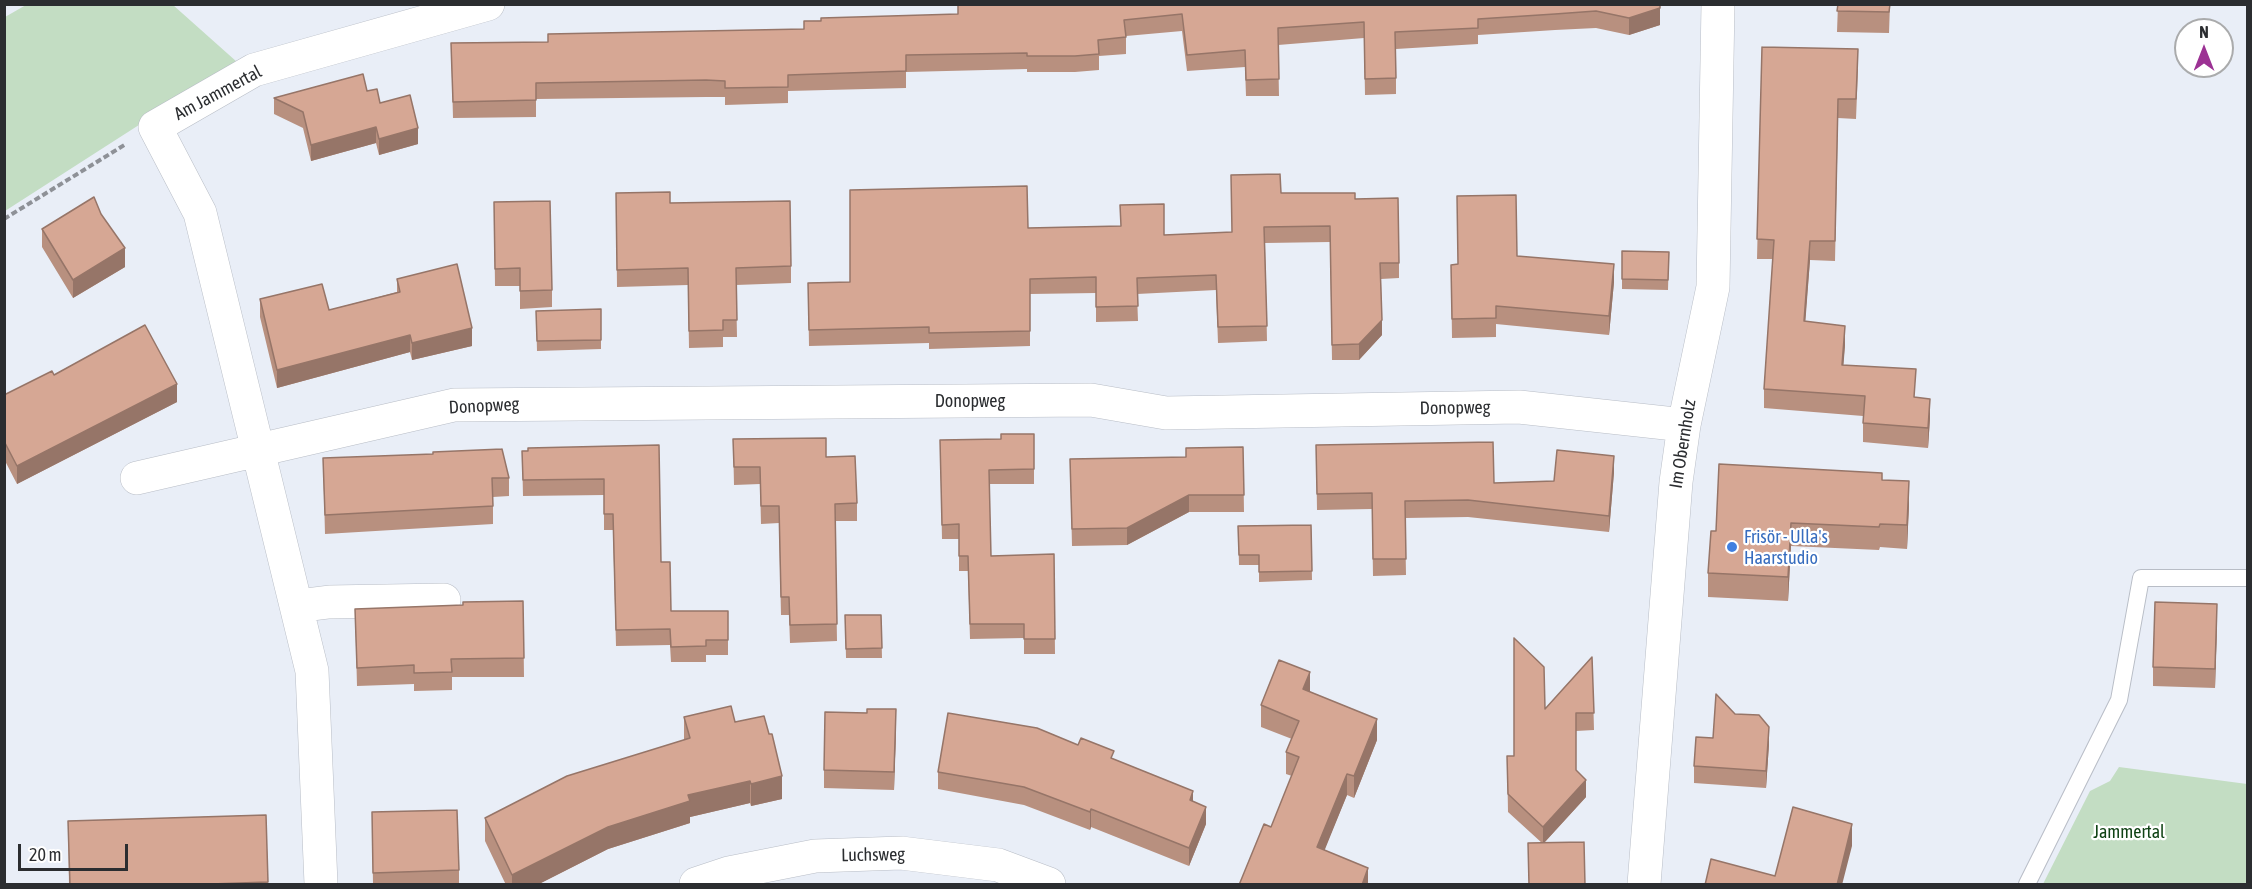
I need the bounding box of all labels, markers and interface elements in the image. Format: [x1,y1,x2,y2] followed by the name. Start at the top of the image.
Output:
[2174,18,2234,78] north arrow
[2199,23,2209,41] text: N
[171,61,265,125] street label: Am Jammertal
[935,390,1005,412] street label: Donopweg
[448,393,520,419] street label: Donopweg
[1420,397,1490,419] street label: Donopweg
[1665,398,1701,490] street label: Im Obernholz
[1744,526,1828,568] place label: Frisör - Ulla's Haarstudio
[1725,540,1739,554] marker: Frisör - Ulla's Haarstudio
[2093,821,2165,843] park label: Jammertal
[21,832,130,870] scale bar
[29,844,61,865] text: 20 m
[841,844,905,866] street label: Luchsweg

